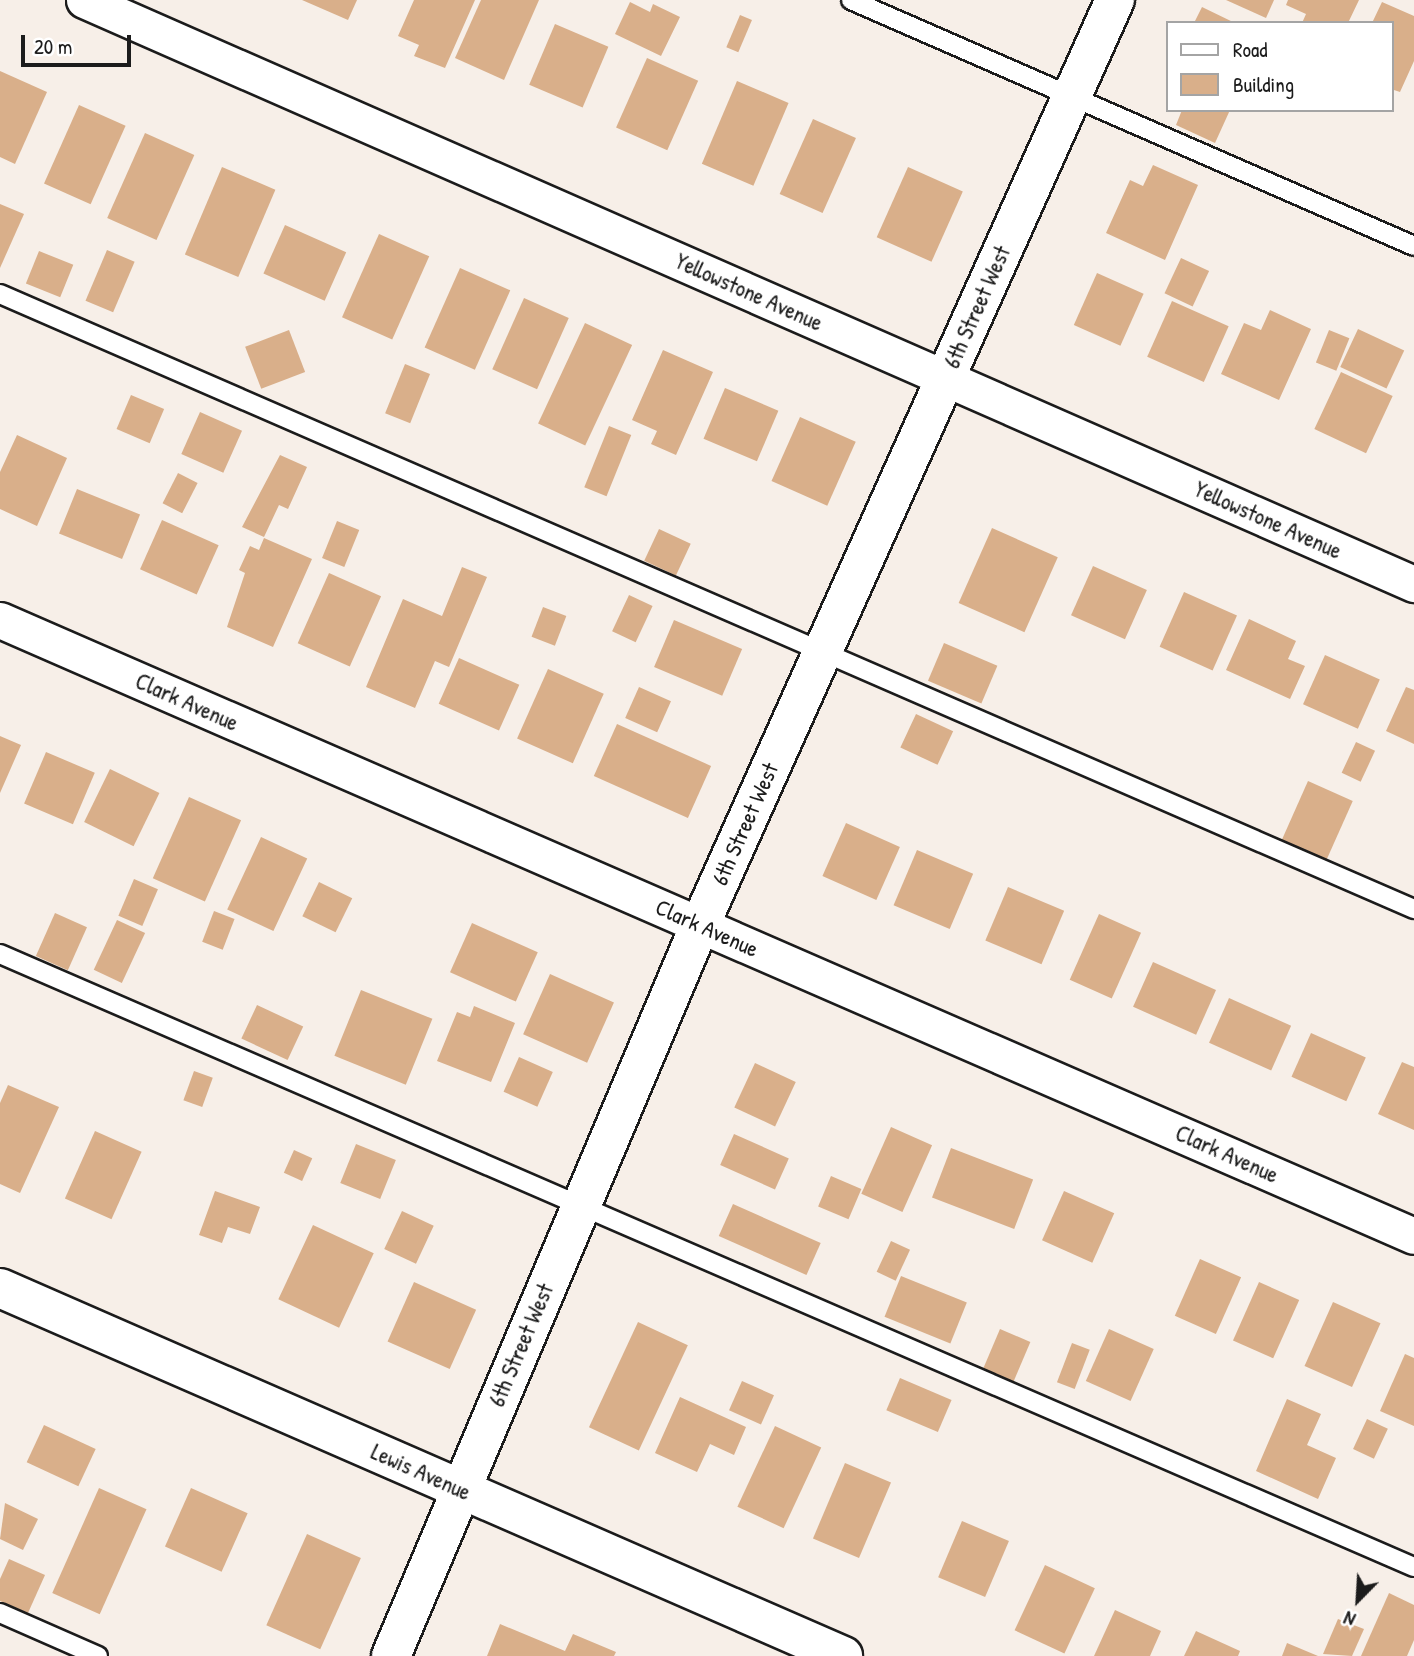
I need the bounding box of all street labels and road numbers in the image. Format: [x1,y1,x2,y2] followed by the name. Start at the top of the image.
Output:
[938,242,1016,372] street label: 6th Street West
[671,247,827,337] street label: Yellowstone Avenue
[1190,475,1346,565] street label: Yellowstone Avenue
[131,667,243,737] street label: Clark Avenue
[706,759,784,889] street label: 6th Street West
[651,893,763,963] street label: Clark Avenue
[1171,1119,1283,1189] street label: Clark Avenue
[483,1279,559,1411] street label: 6th Street West
[367,1438,475,1506] street label: Lewis Avenue

